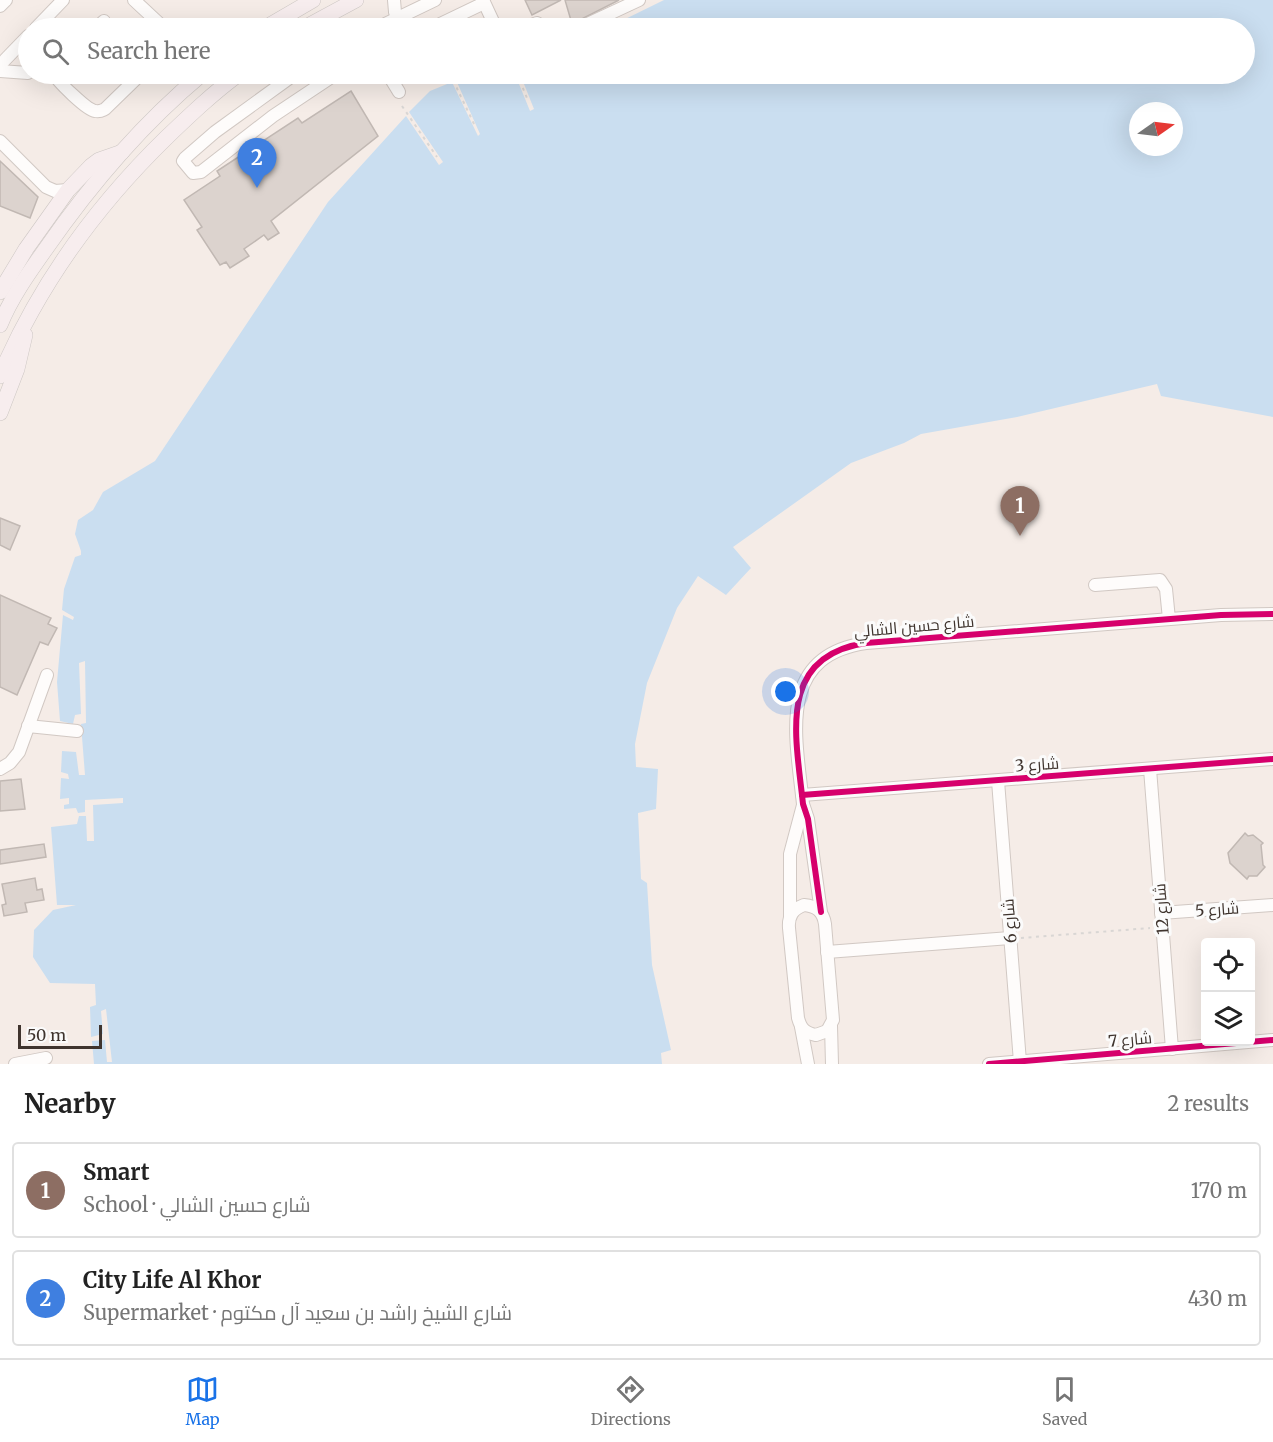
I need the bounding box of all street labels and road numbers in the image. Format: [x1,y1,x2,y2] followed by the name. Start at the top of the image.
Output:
[853,611,975,645] street label: شارع حسين الشالي
[1014,752,1060,778] street label: شارع 3
[1149,883,1175,935] street label: شارع 12
[1194,897,1240,923] street label: شارع 5
[997,898,1023,944] street label: شارع 6
[1107,1027,1153,1053] street label: شارع 7

